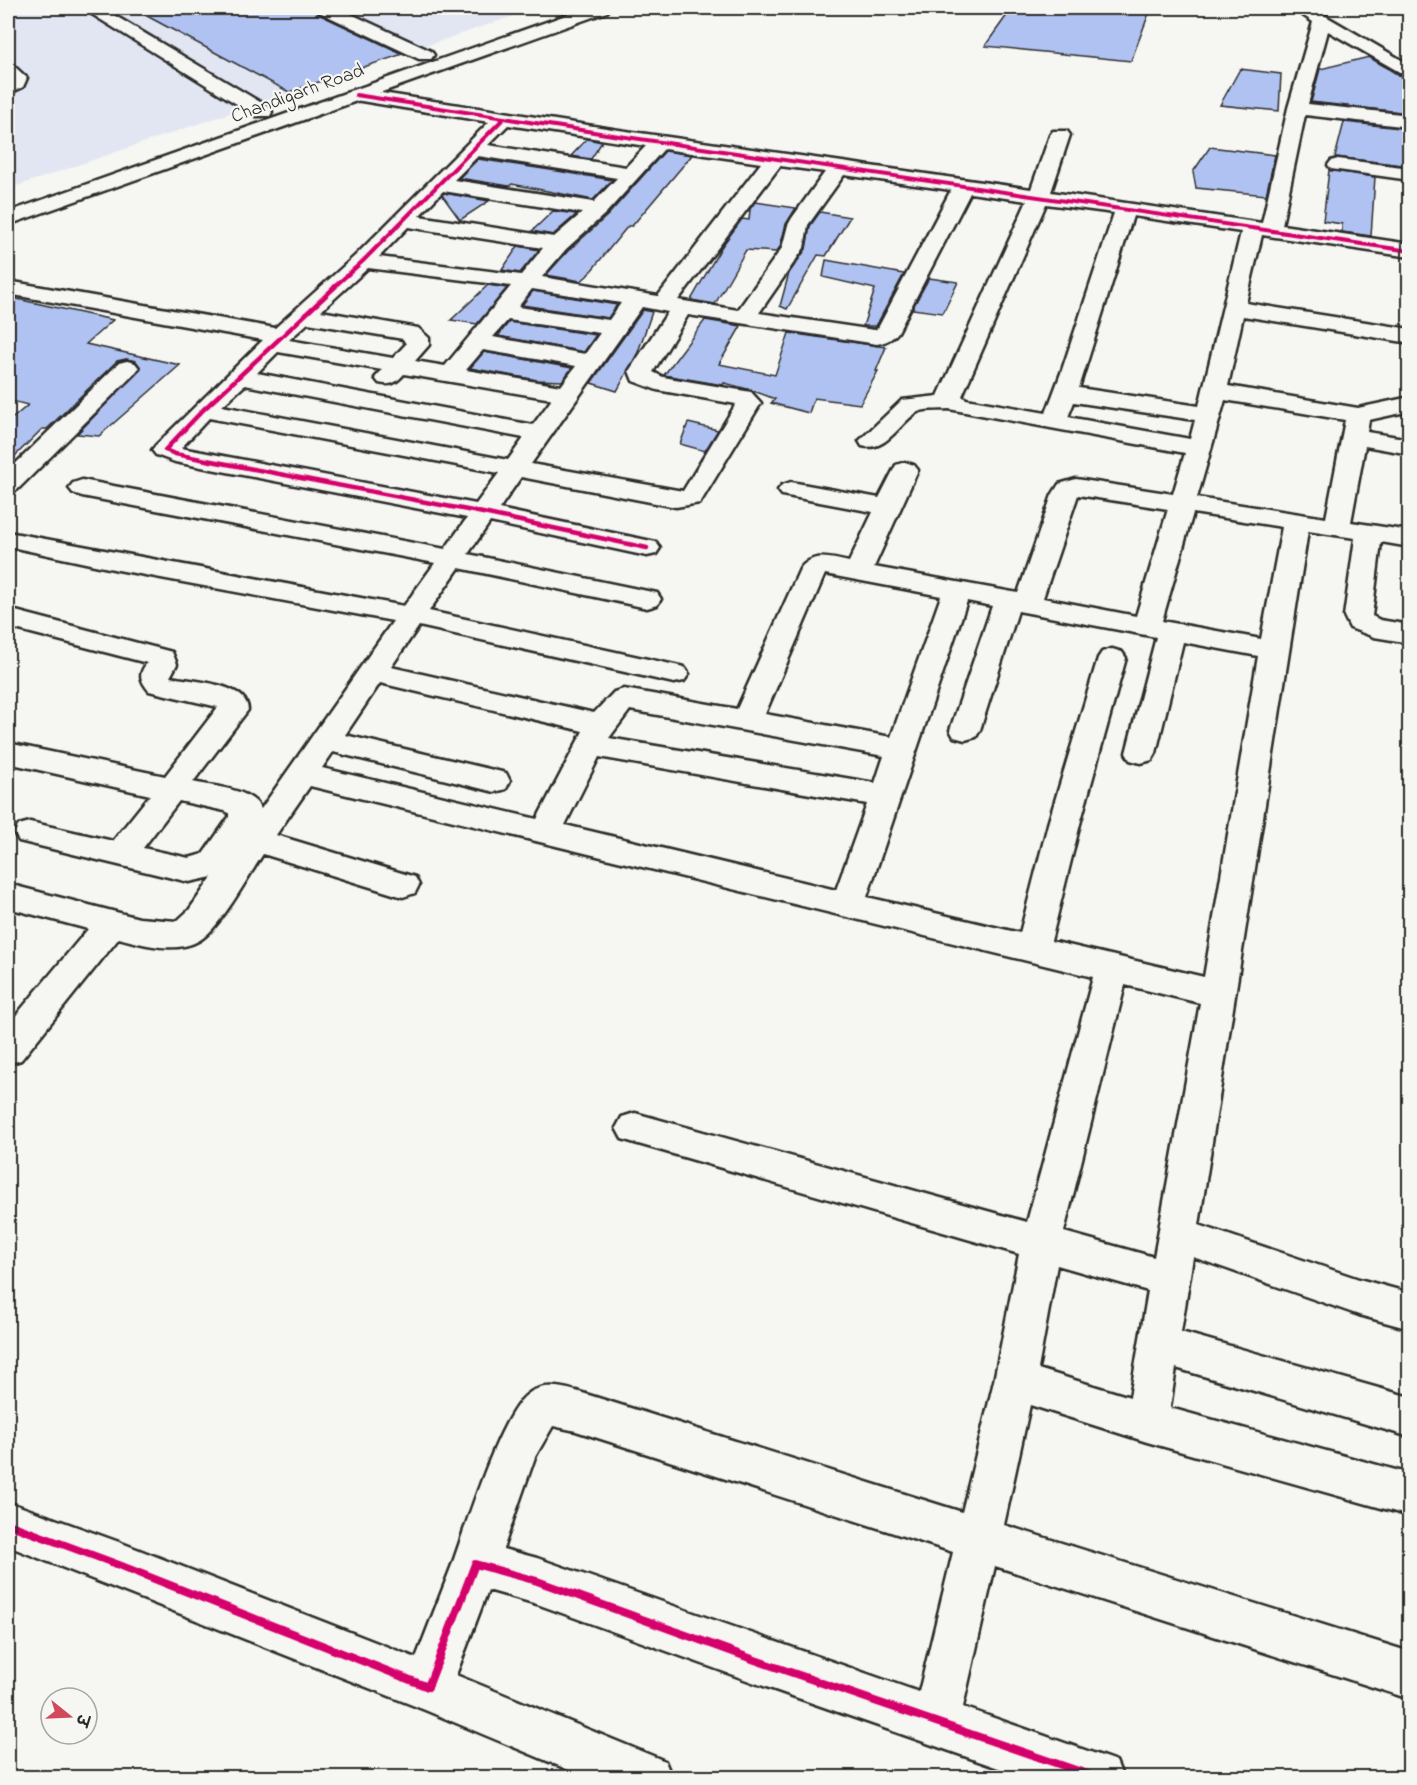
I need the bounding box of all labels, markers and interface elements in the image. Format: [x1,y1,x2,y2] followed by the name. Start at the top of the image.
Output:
[227,57,369,133] street label: Chandigarh Road
[39,1686,99,1746] north arrow
[68,1709,95,1730] text: उ

